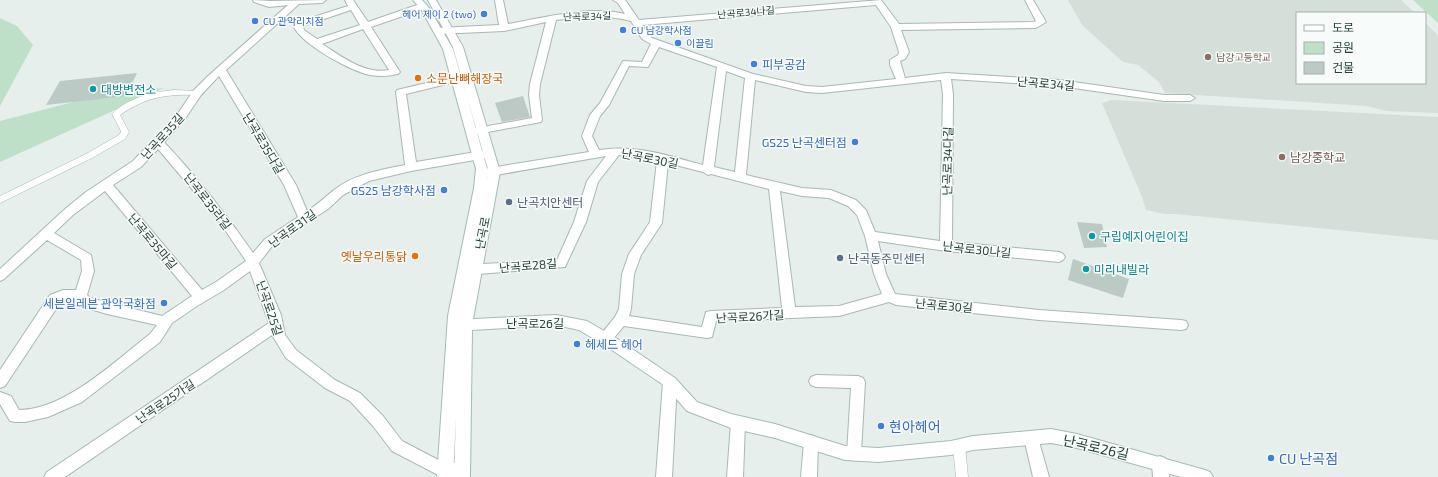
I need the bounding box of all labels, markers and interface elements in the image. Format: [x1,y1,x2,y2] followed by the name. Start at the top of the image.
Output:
[717,4,775,20] street label: 난곡로34나길
[402,8,476,20] place label: 헤어 제이 2 (two)
[479,9,489,19] marker: 헤어 제이 2 (two)
[563,9,611,23] street label: 난곡로34길
[1296,12,1426,84] legend
[263,15,324,27] place label: CU 관악리치점
[250,16,260,26] marker: CU 관악리치점
[1332,20,1354,34] text: 도로
[631,24,692,36] place label: CU 남강학사점
[618,25,628,35] marker: CU 남강학사점
[686,37,714,49] place label: 이끌림
[673,38,683,48] marker: 이끌림
[1332,40,1354,54] text: 공원
[1216,51,1271,63] place label: 남강고등학교
[1203,52,1213,62] marker: 남강고등학교
[762,57,806,71] place label: 피부공감
[749,59,759,69] marker: 피부공감
[1332,60,1354,74] text: 건물
[426,71,503,85] place label: 소문난뼈해장국
[413,73,423,83] marker: 소문난뼈해장국
[1016,73,1076,93] street label: 난곡로34길
[101,82,156,96] place label: 대방변전소
[88,84,98,94] marker: 대방변전소
[138,110,186,162] street label: 난곡로35길
[240,110,288,176] street label: 난곡로35다길
[939,126,955,196] street label: 난곡로34다길
[762,135,847,149] place label: GS25 난곡센터점
[850,137,860,147] marker: GS25 난곡센터점
[620,146,680,170] street label: 난곡로30길
[1290,150,1345,164] place label: 남강중학교
[1277,152,1287,162] marker: 남강중학교
[181,170,235,232] street label: 난곡로35라길
[351,183,436,197] place label: GS25 남강학사점
[439,185,449,195] marker: GS25 남강학사점
[517,195,583,209] place label: 난곡치안센터
[504,197,514,207] marker: 난곡치안센터
[265,206,319,250] street label: 난곡로31길
[126,210,180,272] street label: 난곡로35마길
[472,215,492,251] street label: 난곡로
[1100,229,1188,243] place label: 구립예지어린이집
[1087,231,1097,241] marker: 구립예지어린이집
[942,238,1012,260] street label: 난곡로30나길
[341,249,407,263] place label: 옛날우리통닭
[410,251,420,261] marker: 옛날우리통닭
[848,251,925,265] place label: 난곡동주민센터
[835,253,845,263] marker: 난곡동주민센터
[498,255,558,275] street label: 난곡로28길
[1094,262,1149,276] place label: 미리내빌라
[1081,264,1091,274] marker: 미리내빌라
[254,279,286,337] street label: 난곡로25길
[914,295,974,315] street label: 난곡로30길
[43,296,156,310] place label: 세븐일레븐 관악국화점
[159,298,169,308] marker: 세븐일레븐 관악국화점
[715,307,785,325] street label: 난곡로26가길
[506,316,564,330] street label: 난곡로26길
[585,337,643,351] place label: 헤세드 헤어
[572,339,582,349] marker: 헤세드 헤어
[133,376,197,426] street label: 난곡로25가길
[889,418,941,435] place label: 현아헤어
[876,421,886,431] marker: 현아헤어
[1061,431,1131,463] street label: 난곡로26길
[1279,450,1338,467] place label: CU 난곡점
[1266,453,1276,463] marker: CU 난곡점

